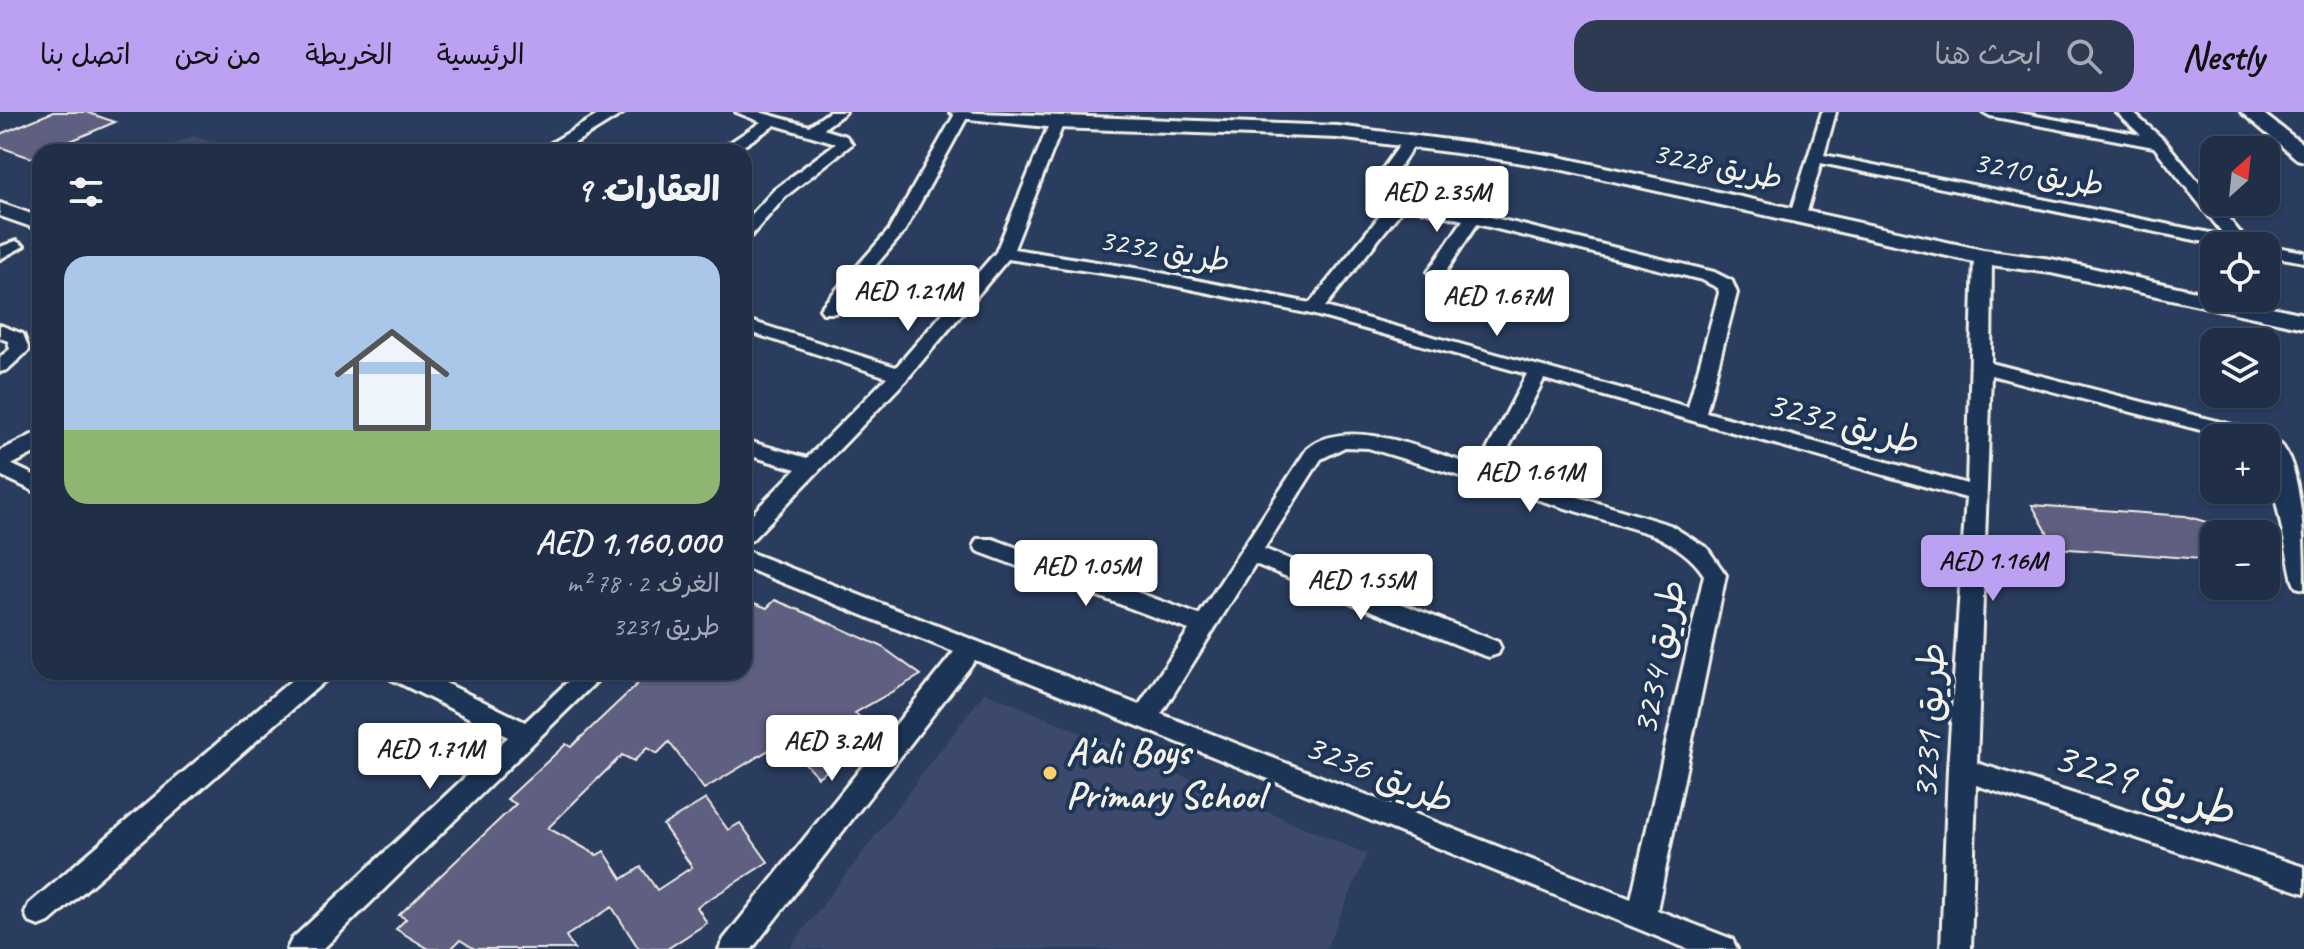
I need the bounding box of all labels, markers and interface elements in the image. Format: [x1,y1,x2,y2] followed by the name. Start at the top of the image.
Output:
[1574,20,2134,92] search box
[2182,33,2264,80] text: Nestly
[2062,34,2106,78] icon: search
[1934,35,2042,73] text: ابحث هنا
[40,37,131,72] text: اتصل بنا
[175,37,261,72] text: من نحن
[305,37,393,72] text: الخريطة
[437,37,525,72] text: الرئيسية
[1649,132,1787,199] street label: طريق 3228
[2200,136,2280,216] north arrow
[2200,136,2280,600] map controls
[1970,141,2108,206] street label: طريق 3210
[1345,166,1529,234] pin: AED 2.35M
[576,168,720,211] text: العقارات: 9
[64,170,108,214] icon: filters
[1383,175,1491,208] text: AED 2.35M
[1096,219,1234,282] street label: طريق 3232
[2200,232,2280,312] button: locate
[816,265,1000,333] pin: AED 1.21M
[1405,270,1589,338] pin: AED 1.67M
[854,274,962,307] text: AED 1.21M
[1443,279,1551,312] text: AED 1.67M
[320,308,464,452] icon: home
[2200,328,2280,408] button: layers
[1762,379,1926,466] street label: طريق 3232
[2200,424,2280,504] button: +
[1438,446,1622,514] pin: AED 1.61M
[1476,455,1584,488] text: AED 1.61M
[536,520,720,563] text: AED 1,160,000
[2200,520,2280,600] button: −
[1901,535,2085,603] pin: AED 1.16M
[994,540,1178,608] pin: AED 1.05M
[1939,544,2047,577] text: AED 1.16M
[1032,549,1140,582] text: AED 1.05M
[1269,554,1453,622] pin: AED 1.55M
[1308,563,1414,596] text: AED 1.55M
[567,567,720,600] text: الغرف: 2 · 78 m²
[1620,575,1697,739] street label: طريق 3234
[612,610,720,643] text: طريق 3231
[1901,641,1956,801] street label: طريق 3231
[749,715,915,783] pin: AED 3.2M
[1298,722,1462,825] street label: طريق 3236
[338,723,522,791] pin: AED 1.71M
[784,724,880,757] text: AED 3.2M
[2046,727,2245,841] street label: طريق 3229
[1066,728,1271,819] place label: A'ali Boys Primary School
[376,732,484,765] text: AED 1.71M
[1041,764,1059,782] marker: A'ali Boys Primary School

